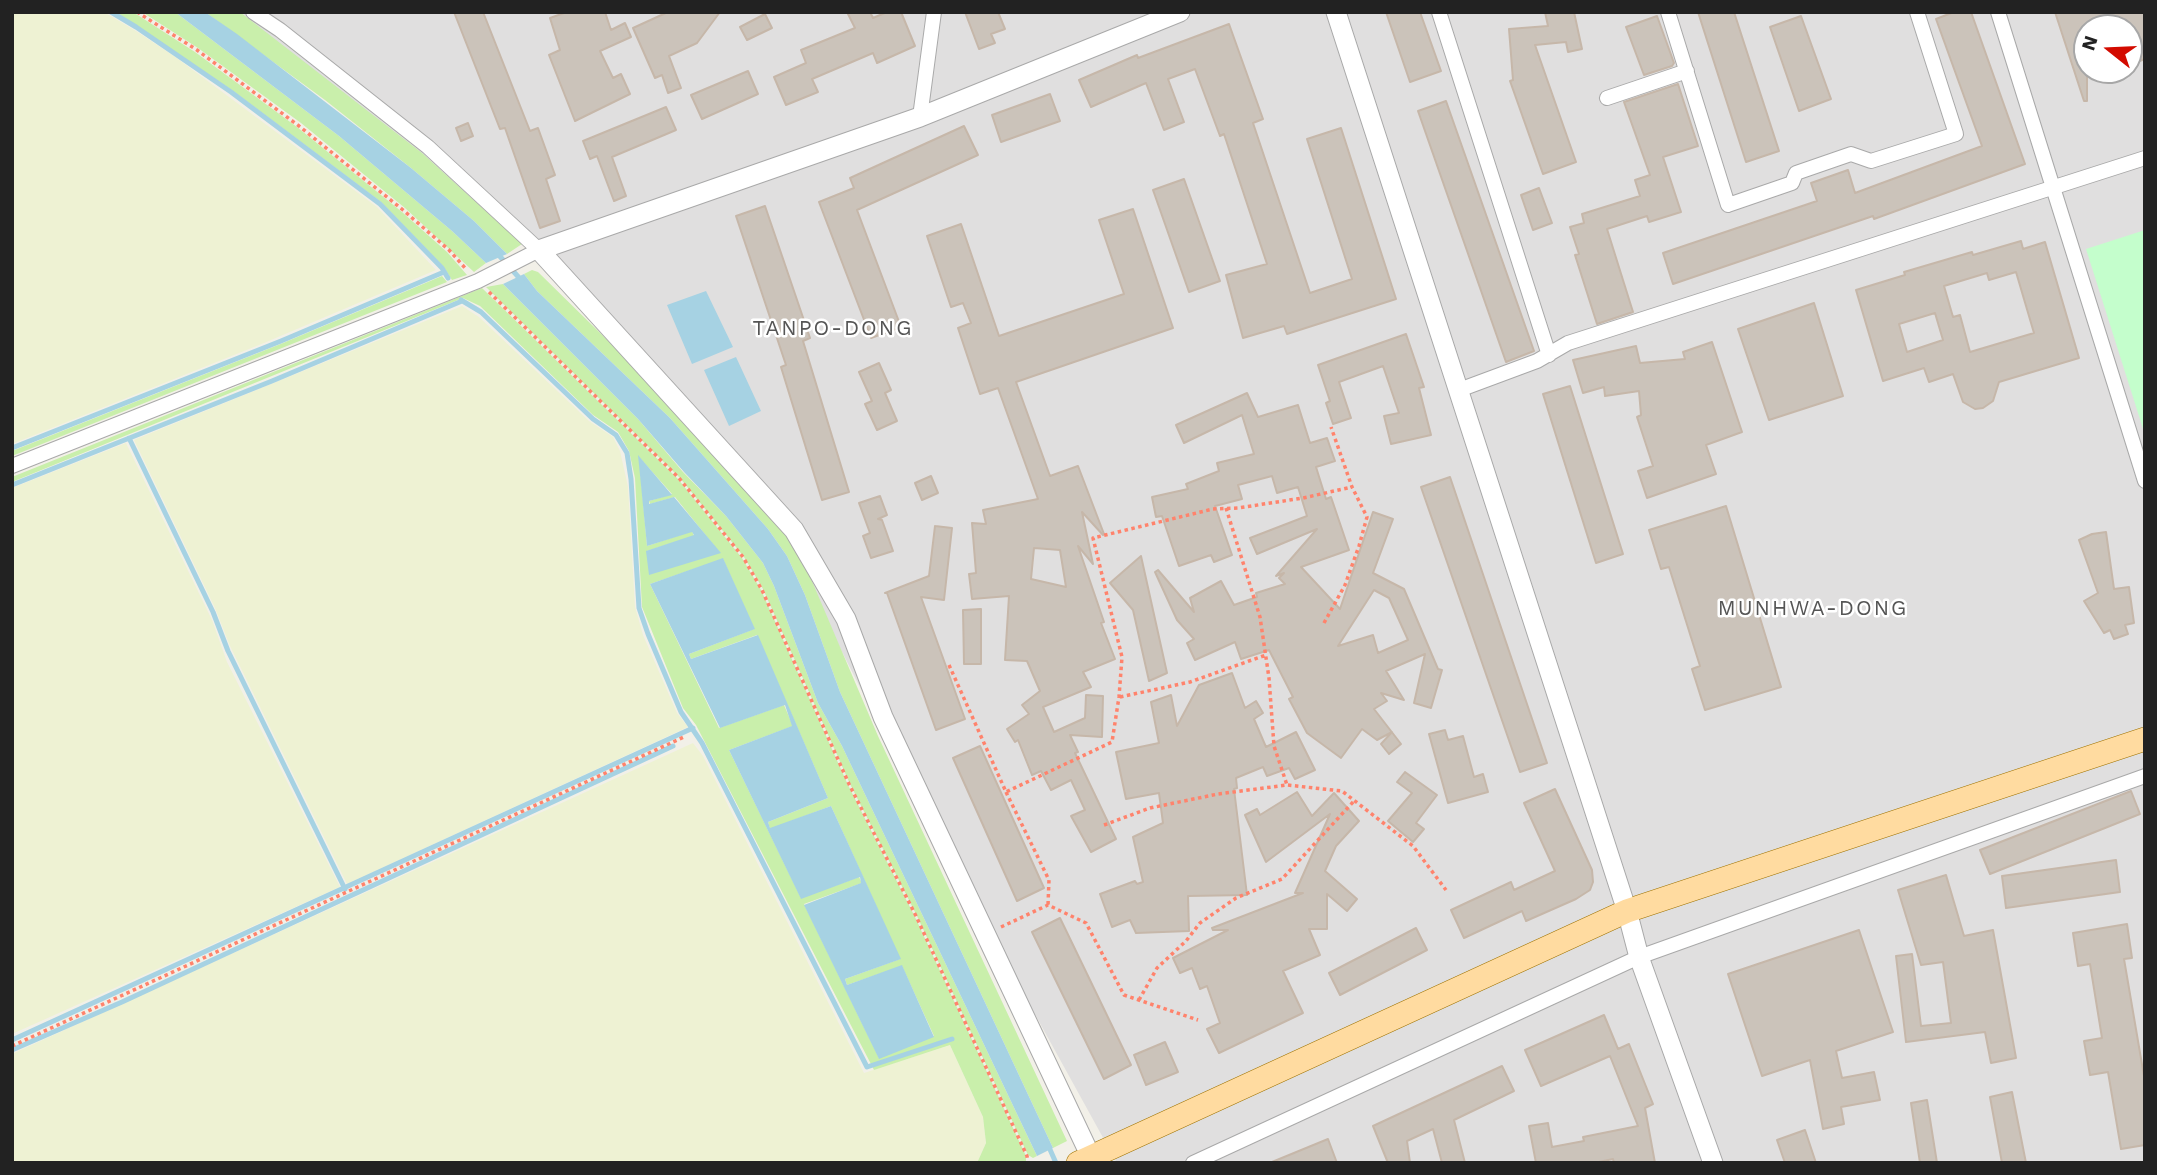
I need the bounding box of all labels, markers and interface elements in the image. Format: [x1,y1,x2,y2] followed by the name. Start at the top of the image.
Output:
[2073,14,2143,84] north arrow
[2076,33,2103,53] text: N
[754,316,912,342] district label: TANPO-DONG
[1719,596,1907,622] district label: MUNHWA-DONG

